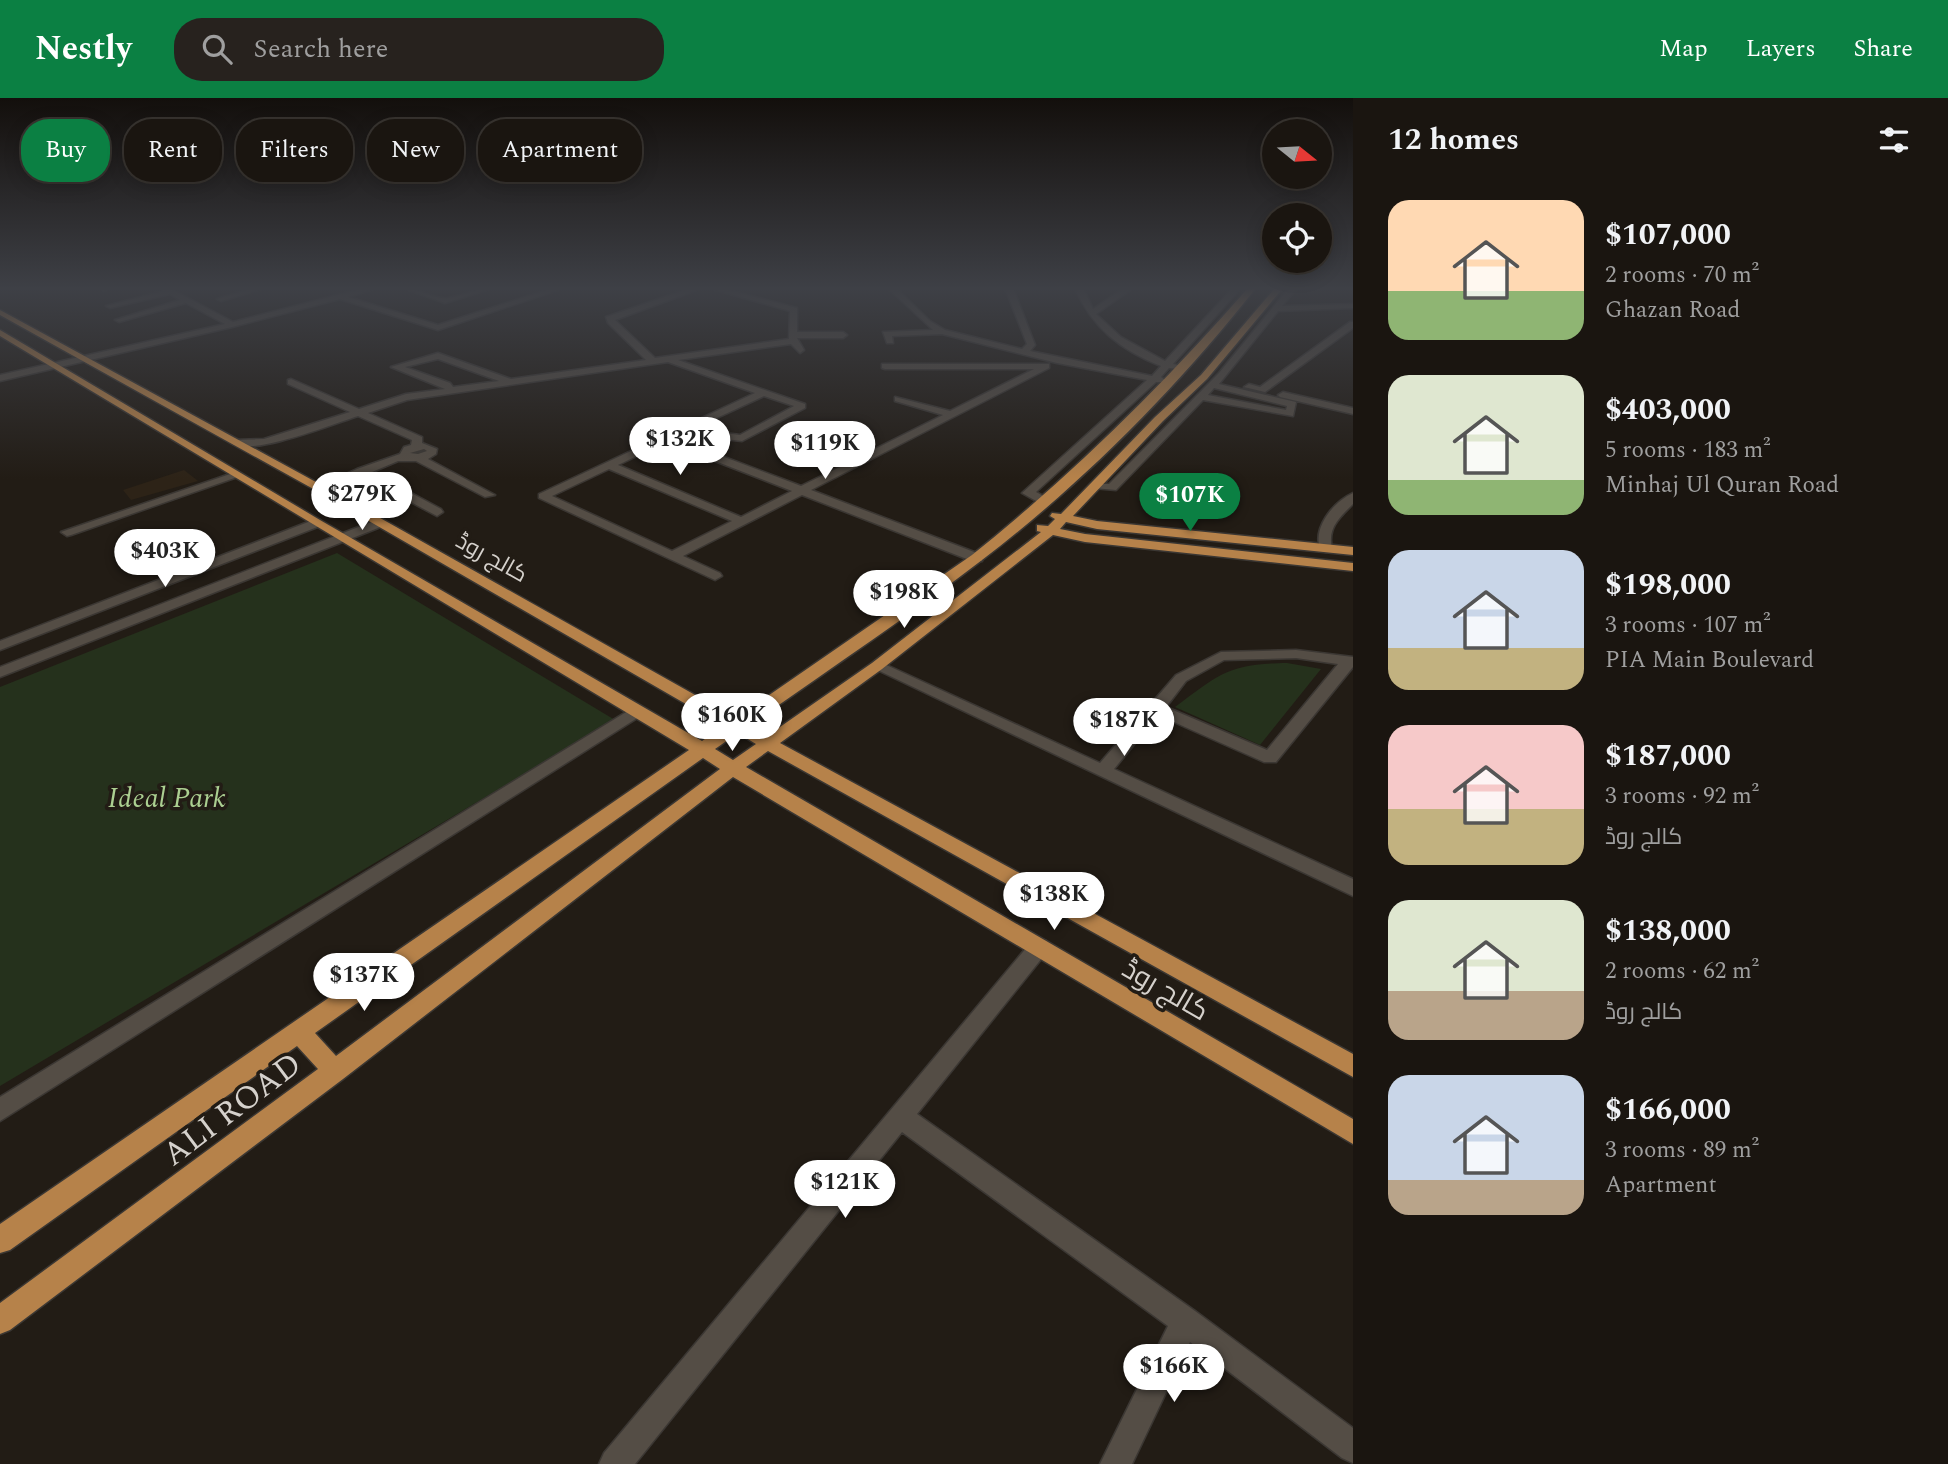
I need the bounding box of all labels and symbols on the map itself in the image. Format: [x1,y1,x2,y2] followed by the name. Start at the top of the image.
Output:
[1262,119,1332,189] north arrow
[631,418,729,477] pin: $132K
[776,422,874,481] pin: $119K
[313,472,411,532] pin: $279K
[1141,474,1239,533] pin: $107K
[449,524,534,592] street label: کالج روڈ
[116,530,214,589] pin: $403K
[855,570,953,630] pin: $198K
[683,694,781,753] pin: $160K
[1075,698,1173,758] pin: $187K
[108,777,226,820] park label: Ideal Park
[1005,872,1103,932] pin: $138K
[1114,948,1217,1032] street label: کالج روڈ
[315,954,413,1013] pin: $137K
[152,1040,313,1179] street label: ALI ROAD
[796,1160,894,1220] pin: $121K
[1125,1344,1223,1404] pin: $166K

